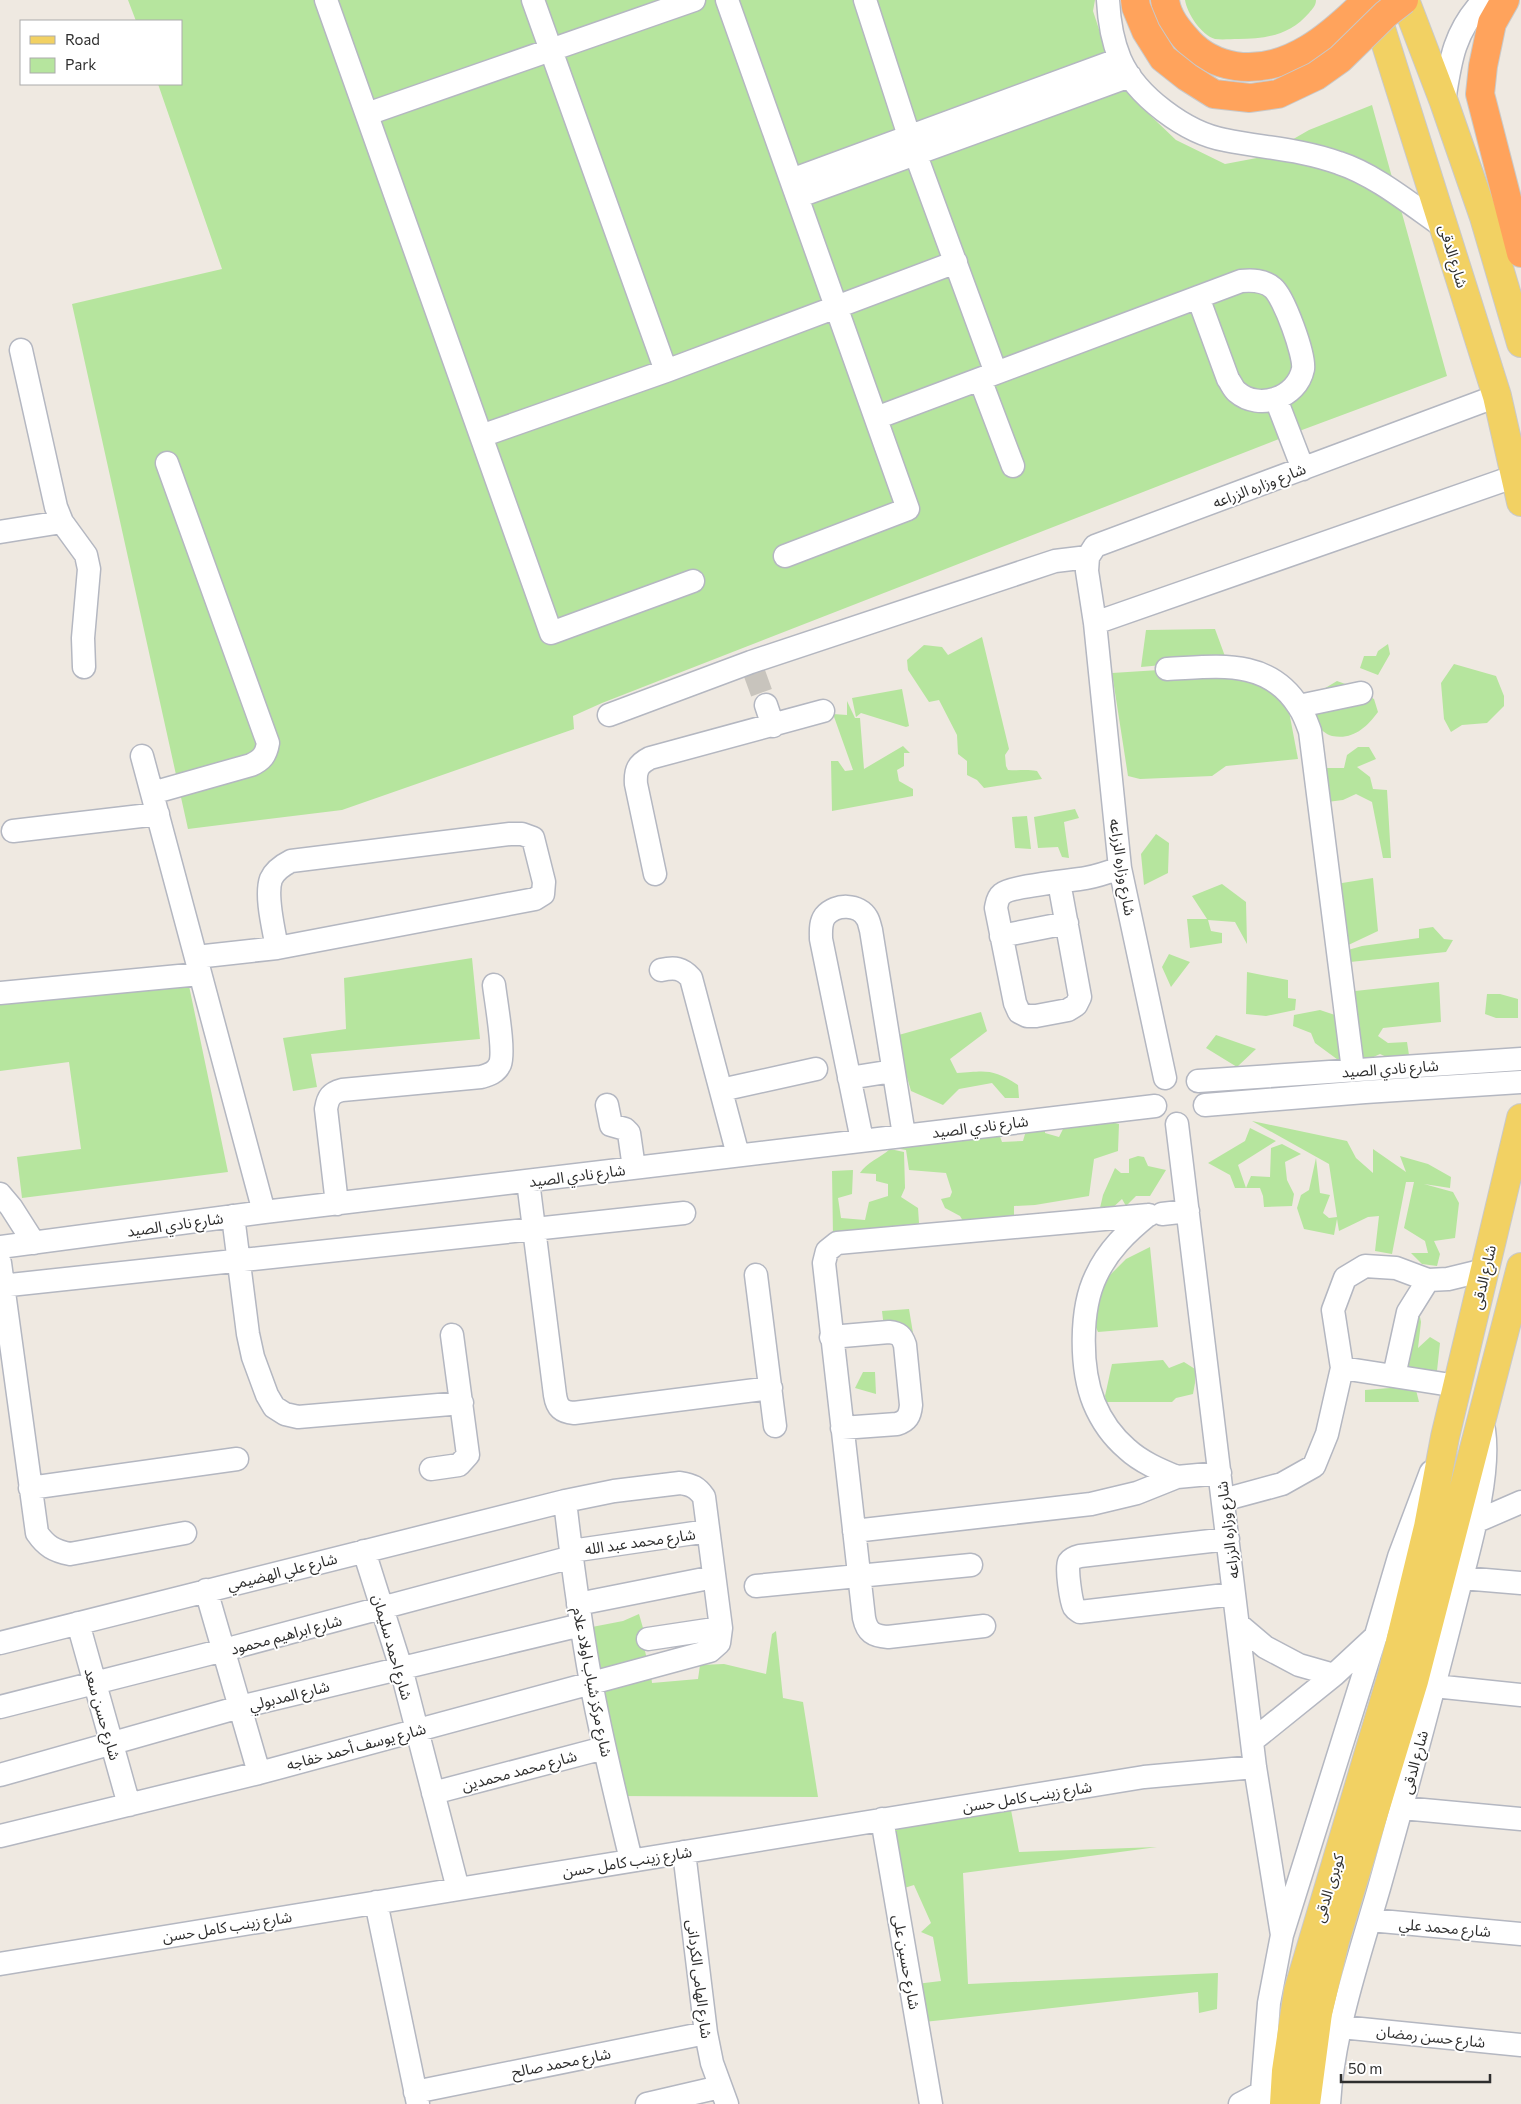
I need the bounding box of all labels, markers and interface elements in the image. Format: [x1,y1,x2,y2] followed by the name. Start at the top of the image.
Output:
[20,20,182,85] legend
[65,30,100,48] text: Road
[65,55,96,73] text: Park
[1432,222,1472,291] street label: شارع الدقى
[1210,459,1310,515] street label: شارع وزاره الزراعه
[1102,817,1140,918] street label: شارع وزاره الزراعه
[1341,1056,1440,1084] street label: شارع نادي الصيد
[931,1111,1030,1145] street label: شارع نادي الصيد
[528,1160,627,1194] street label: شارع نادي الصيد
[126,1208,225,1244] street label: شارع نادي الصيد
[1467,1243,1503,1312] street label: شارع الدقى
[1212,1479,1246,1580] street label: شارع وزاره الزراعه
[583,1524,697,1562] street label: شارع محمد عبد الله
[225,1549,340,1597] street label: شارع علي الهضيمي
[365,1592,417,1703] street label: شارع احمد سليمان
[566,1606,616,1759] street label: شارع مركز شباب اولاد علام
[228,1610,345,1661] street label: شارع ابراهيم محمود
[77,1666,125,1764] street label: شارع حسن سعد
[247,1676,332,1718] street label: شارع المدبولي
[284,1719,429,1777] street label: شارع يوسف أحمد خفاجه
[1397,1728,1435,1797] street label: شارع الدقى
[459,1746,580,1798] street label: شارع محمد محمدين
[961,1777,1094,1819] street label: شارع زينب كامل حسن
[561,1842,694,1884] street label: شارع زينب كامل حسن
[1309,1851,1348,1925] street label: كوبرى الدقى
[161,1907,294,1949] street label: شارع زينب كامل حسن
[886,1913,924,2012] street label: شارع حسين على
[1398,1914,1492,1944] street label: شارع محمد علي
[680,1918,716,2040] street label: شارع الهامى الكردانى
[1375,2021,1486,2055] street label: شارع حسن رمضان
[510,2044,613,2084] street label: شارع محمد صالح
[1341,2052,1490,2084] scale bar
[1348,2059,1382,2077] text: 50 m

